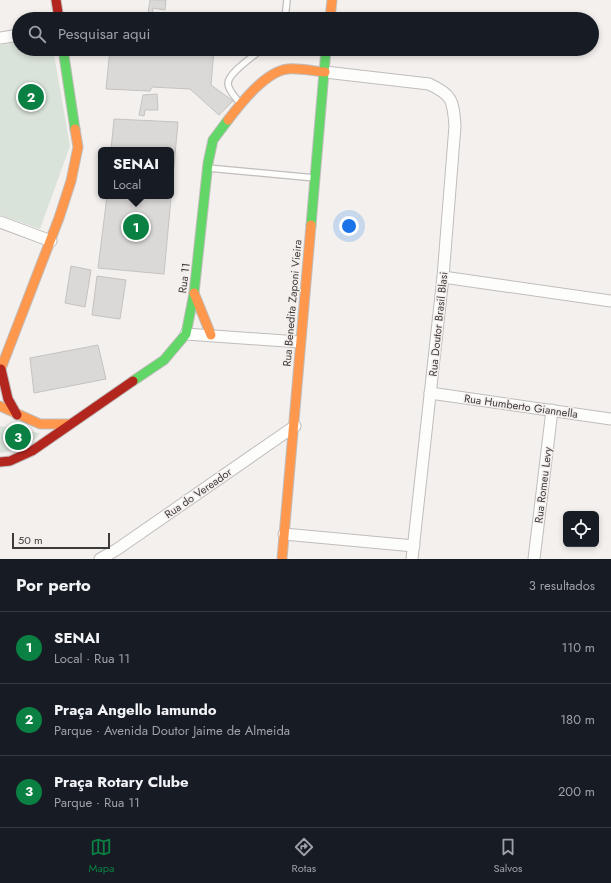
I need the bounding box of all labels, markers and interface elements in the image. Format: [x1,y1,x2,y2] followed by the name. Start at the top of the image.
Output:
[12,12,599,56] search box
[26,23,48,45] icon: search
[58,23,150,45] text: Pesquisar aqui
[18,82,44,112] pin: 2
[98,147,174,199] popup
[113,153,159,175] text: SENAI
[113,175,141,194] text: Local
[123,212,149,242] pin: 1
[339,216,359,236] your location
[278,239,306,367] street label: Rua Benedita Zaponi Vieira
[174,262,194,294] street label: Rua 11
[425,271,451,377] street label: Rua Doutor Brasil Blasi
[463,390,579,422] street label: Rua Humberto Giannella
[5,422,31,452] pin: 3
[530,446,556,524] street label: Rua Romeu Levy
[161,464,235,522] street label: Rua do Vereador
[563,511,599,547] map controls
[563,511,599,547] button: locate
[12,531,110,550] scale bar
[18,532,43,548] text: 50 m
[16,573,91,597] text: Por perto
[529,576,595,595] text: 3 resultados
[54,627,100,649] text: SENAI
[26,638,32,657] text: 1
[561,638,595,657] text: 110 m
[54,649,130,668] text: Local · Rua 11
[54,699,217,721] text: Praça Angello Iamundo
[25,710,33,729] text: 2
[560,710,595,729] text: 180 m
[54,721,290,740] text: Parque · Avenida Doutor Jaime de Almeida
[54,771,189,793] text: Praça Rotary Clube
[25,782,33,801] text: 3
[558,782,595,801] text: 200 m
[54,793,140,812] text: Parque · Rua 11
[89,836,114,876] tab: Mapa
[292,836,316,876] tab: Rotas
[493,836,522,876] tab: Salvos

